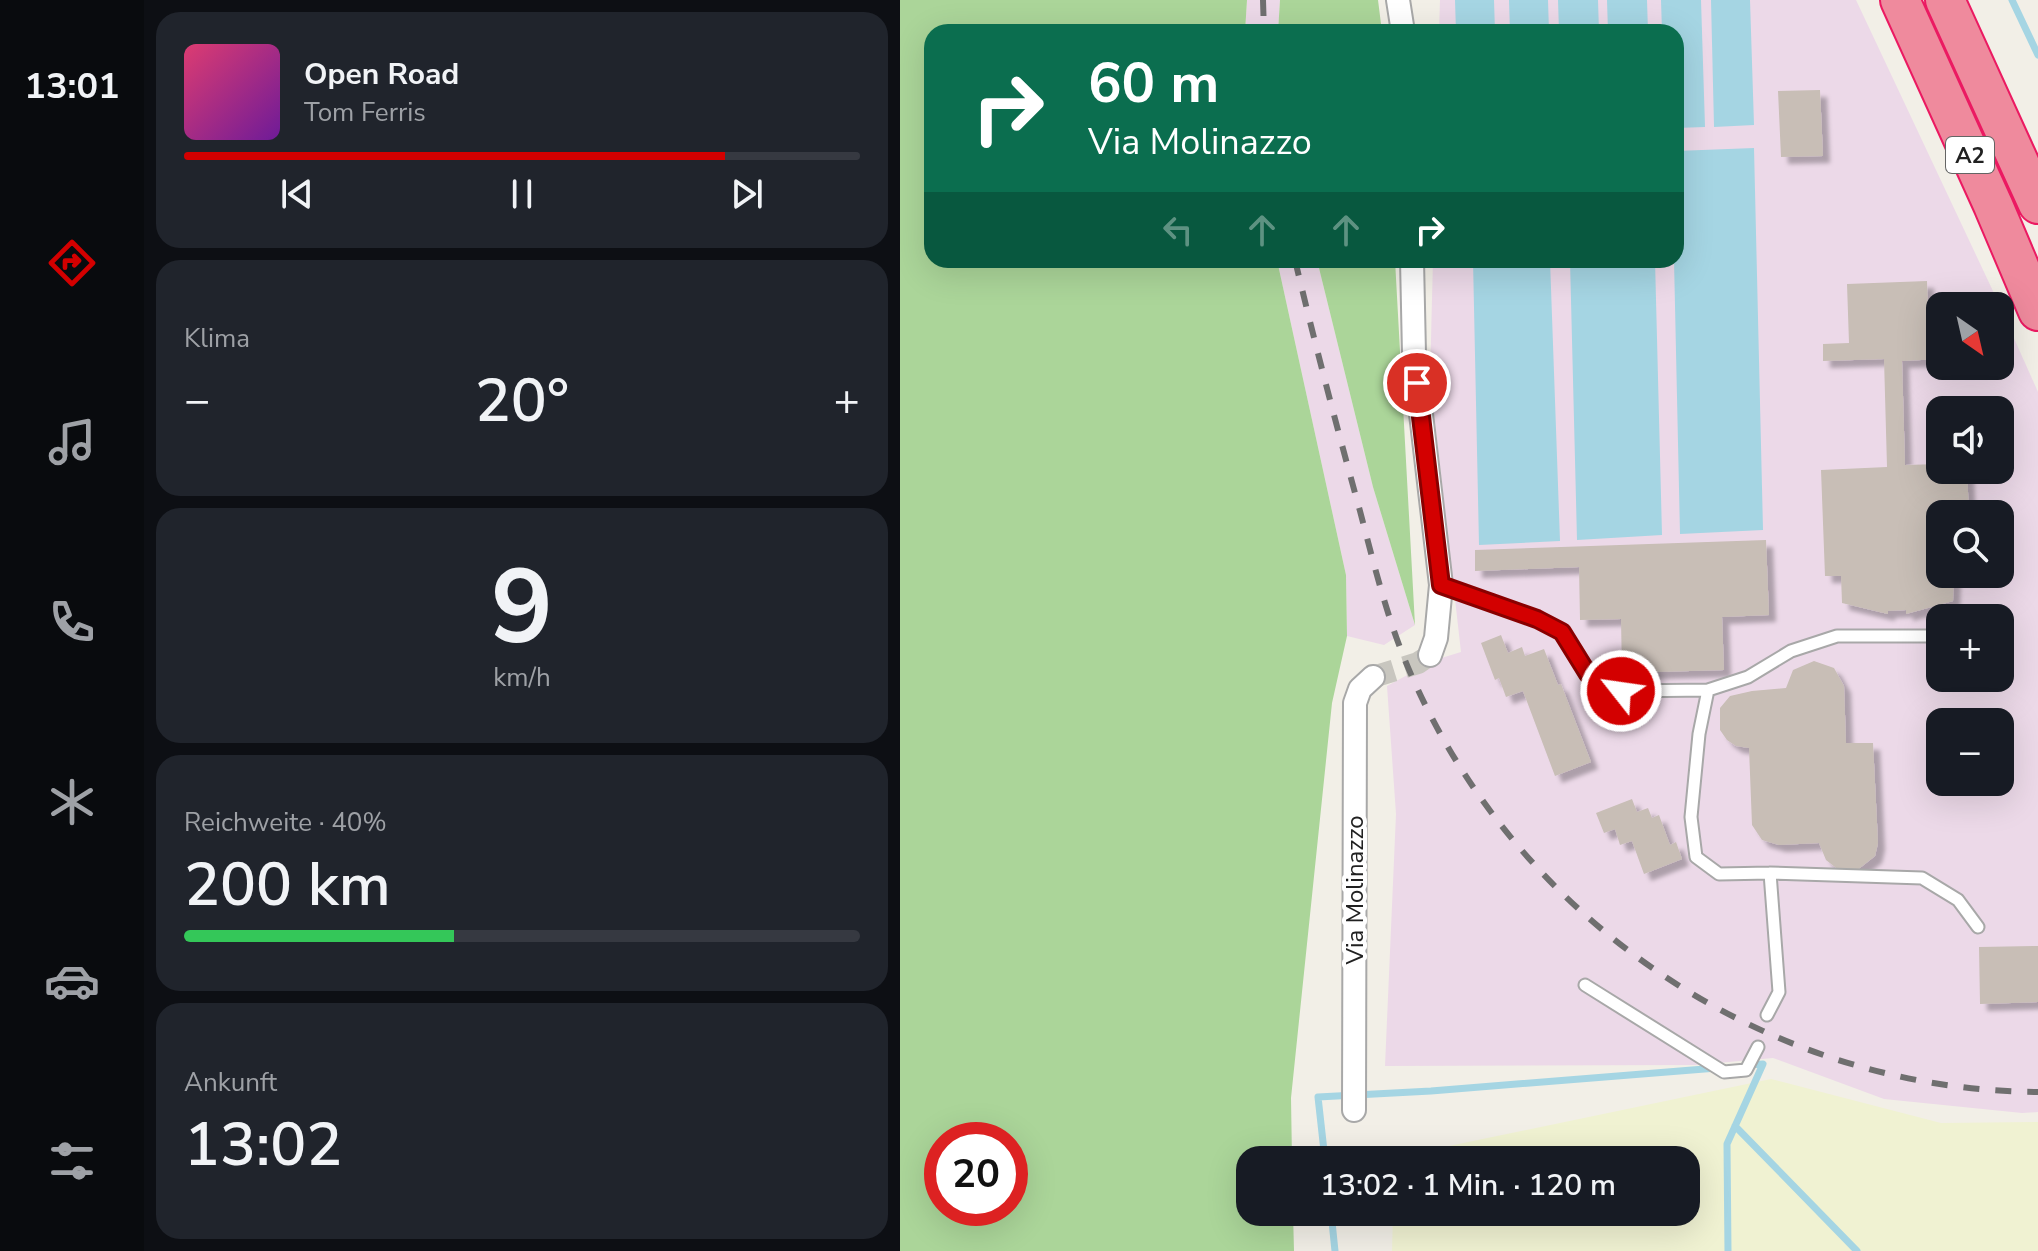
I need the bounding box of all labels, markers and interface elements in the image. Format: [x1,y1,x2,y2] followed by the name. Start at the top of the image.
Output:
[1088,45,1219,122] text: 60 m
[304,54,459,95] text: Open Road
[956,56,1060,160] icon: right
[24,62,120,111] text: 13:01
[304,95,426,130] text: Tom Ferris
[1088,118,1312,167] text: Via Molinazzo
[1946,137,1994,173] road number: A2
[275,172,319,216] icon: previous
[500,172,544,216] icon: pause
[725,172,769,216] icon: next
[1156,208,1200,252] icon: left
[1240,208,1284,252] icon: ahead
[1324,208,1368,252] icon: ahead
[1408,208,1452,252] icon: right
[44,235,100,291] icon: directions
[1926,292,2014,380] north arrow
[1926,292,2014,796] map controls
[184,321,250,356] text: Klima
[1383,349,1451,417] pin
[475,360,569,442] text: 20°
[1395,361,1439,405] icon: arrive
[184,371,210,431] text: −
[834,371,860,431] text: +
[1926,396,2014,484] button: sound
[44,414,100,470] icon: music
[1926,500,2014,588] button: search
[491,537,553,679] text: 9
[44,594,100,650] icon: phone
[1926,604,2014,692] button: +
[1579,649,1663,733] position arrow
[493,660,551,695] text: km/h
[1926,708,2014,796] button: −
[44,774,100,830] icon: climate
[184,805,387,840] text: Reichweite · 40%
[1339,815,1371,966] street label: Via Molinazzo
[184,844,391,926] text: 200 km
[44,953,100,1009] icon: car
[184,1065,277,1100] text: Ankunft
[184,1104,342,1186] text: 13:02
[924,1122,1028,1226] speed limit sign: 20
[44,1133,100,1189] icon: filters
[1320,1165,1616,1206] text: 13:02 · 1 Min. · 120 m

